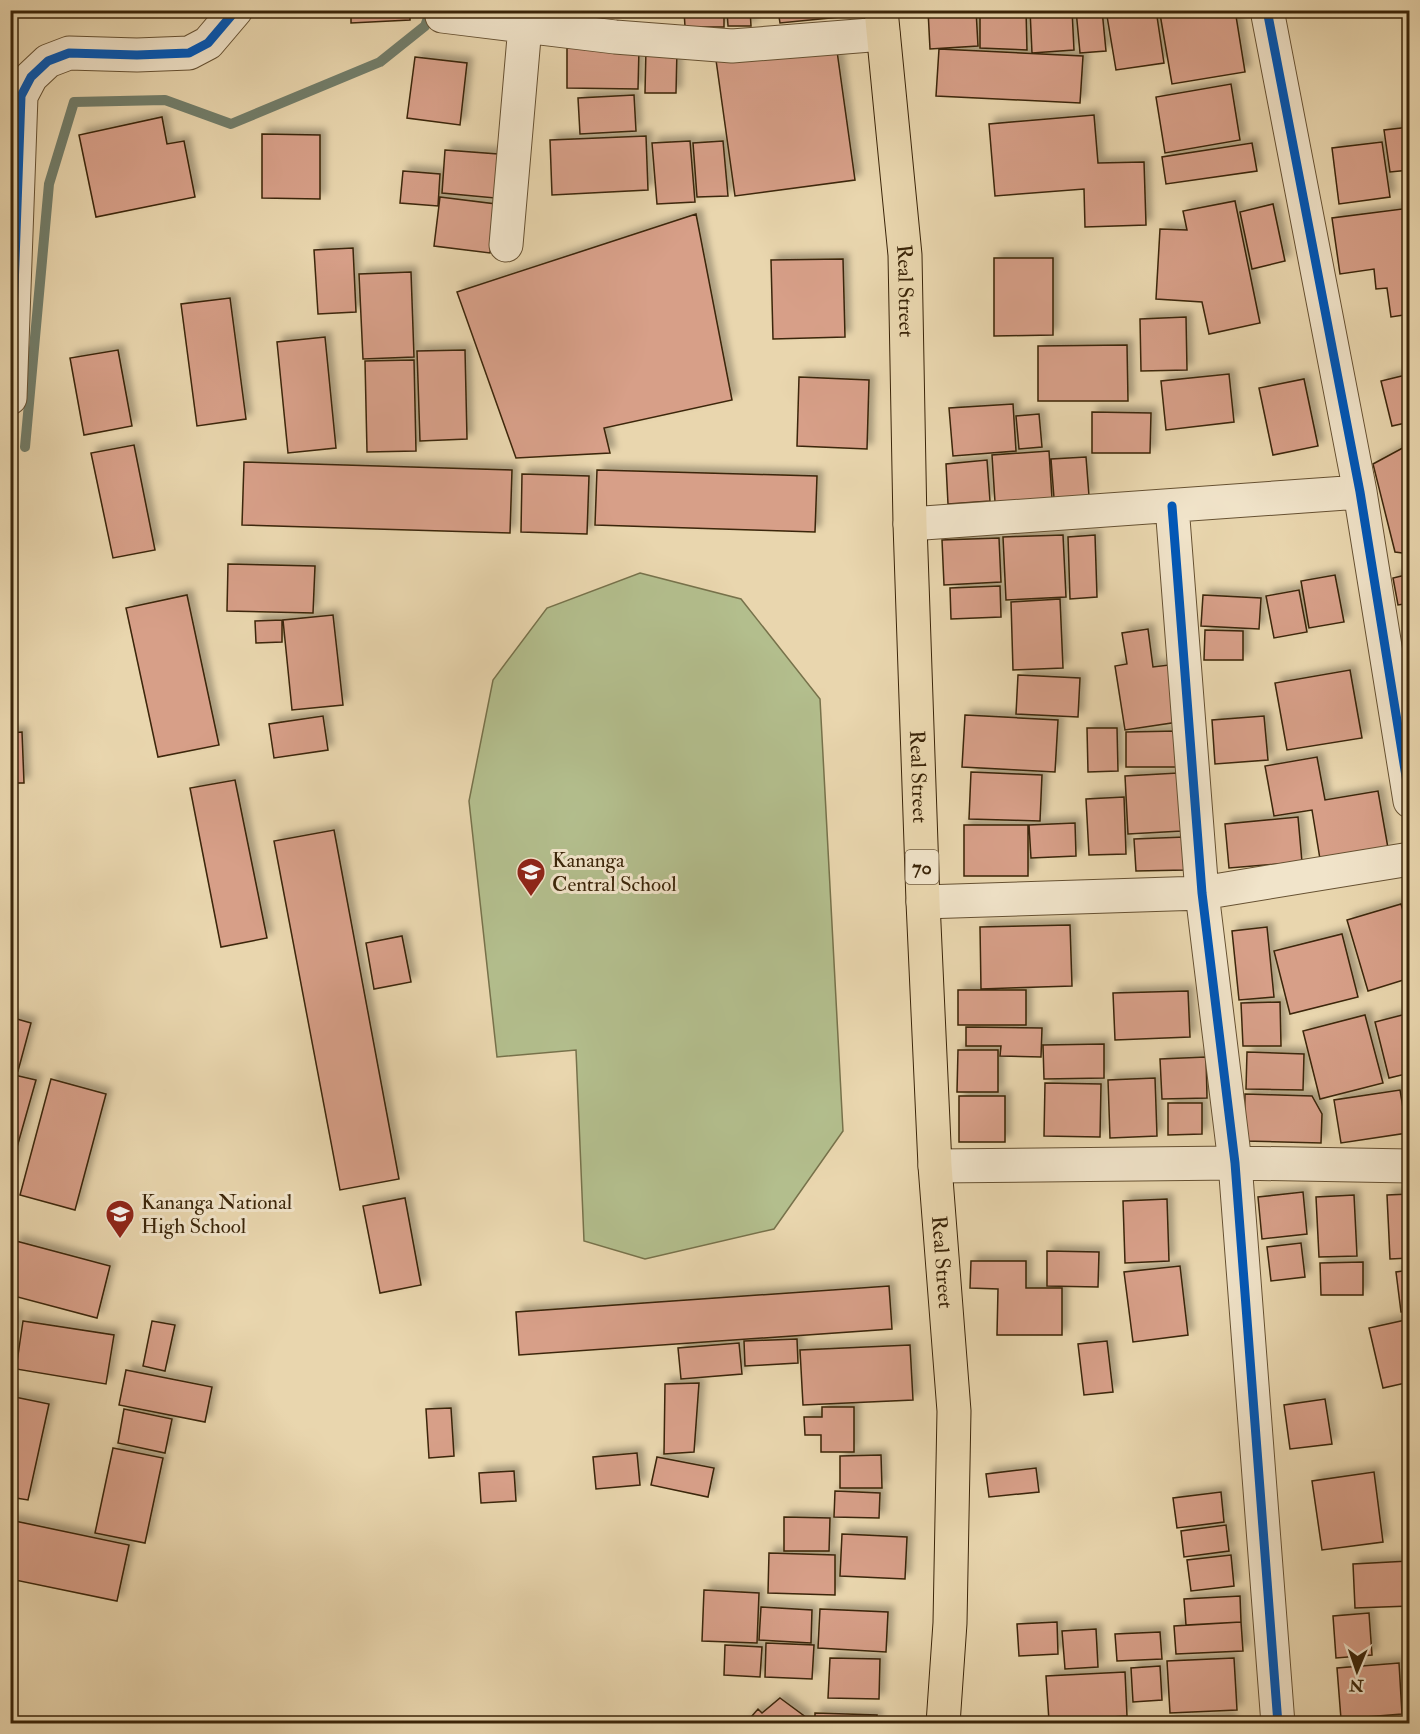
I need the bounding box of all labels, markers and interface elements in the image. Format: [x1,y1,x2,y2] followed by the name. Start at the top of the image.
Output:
[890,243,920,338] street label: Real Street
[903,730,933,824] street label: Real Street
[552,847,677,898] place label: Kananga Central School
[906,850,938,884] road number: 70
[515,856,547,898] school or university icon: Kananga Central School
[141,1189,293,1240] place label: Kananga National High School
[104,1198,136,1240] school or university icon: Kananga National High School
[925,1215,959,1310] street label: Real Street
[1327,1641,1387,1701] north arrow
[1348,1675,1365,1695] text: N

